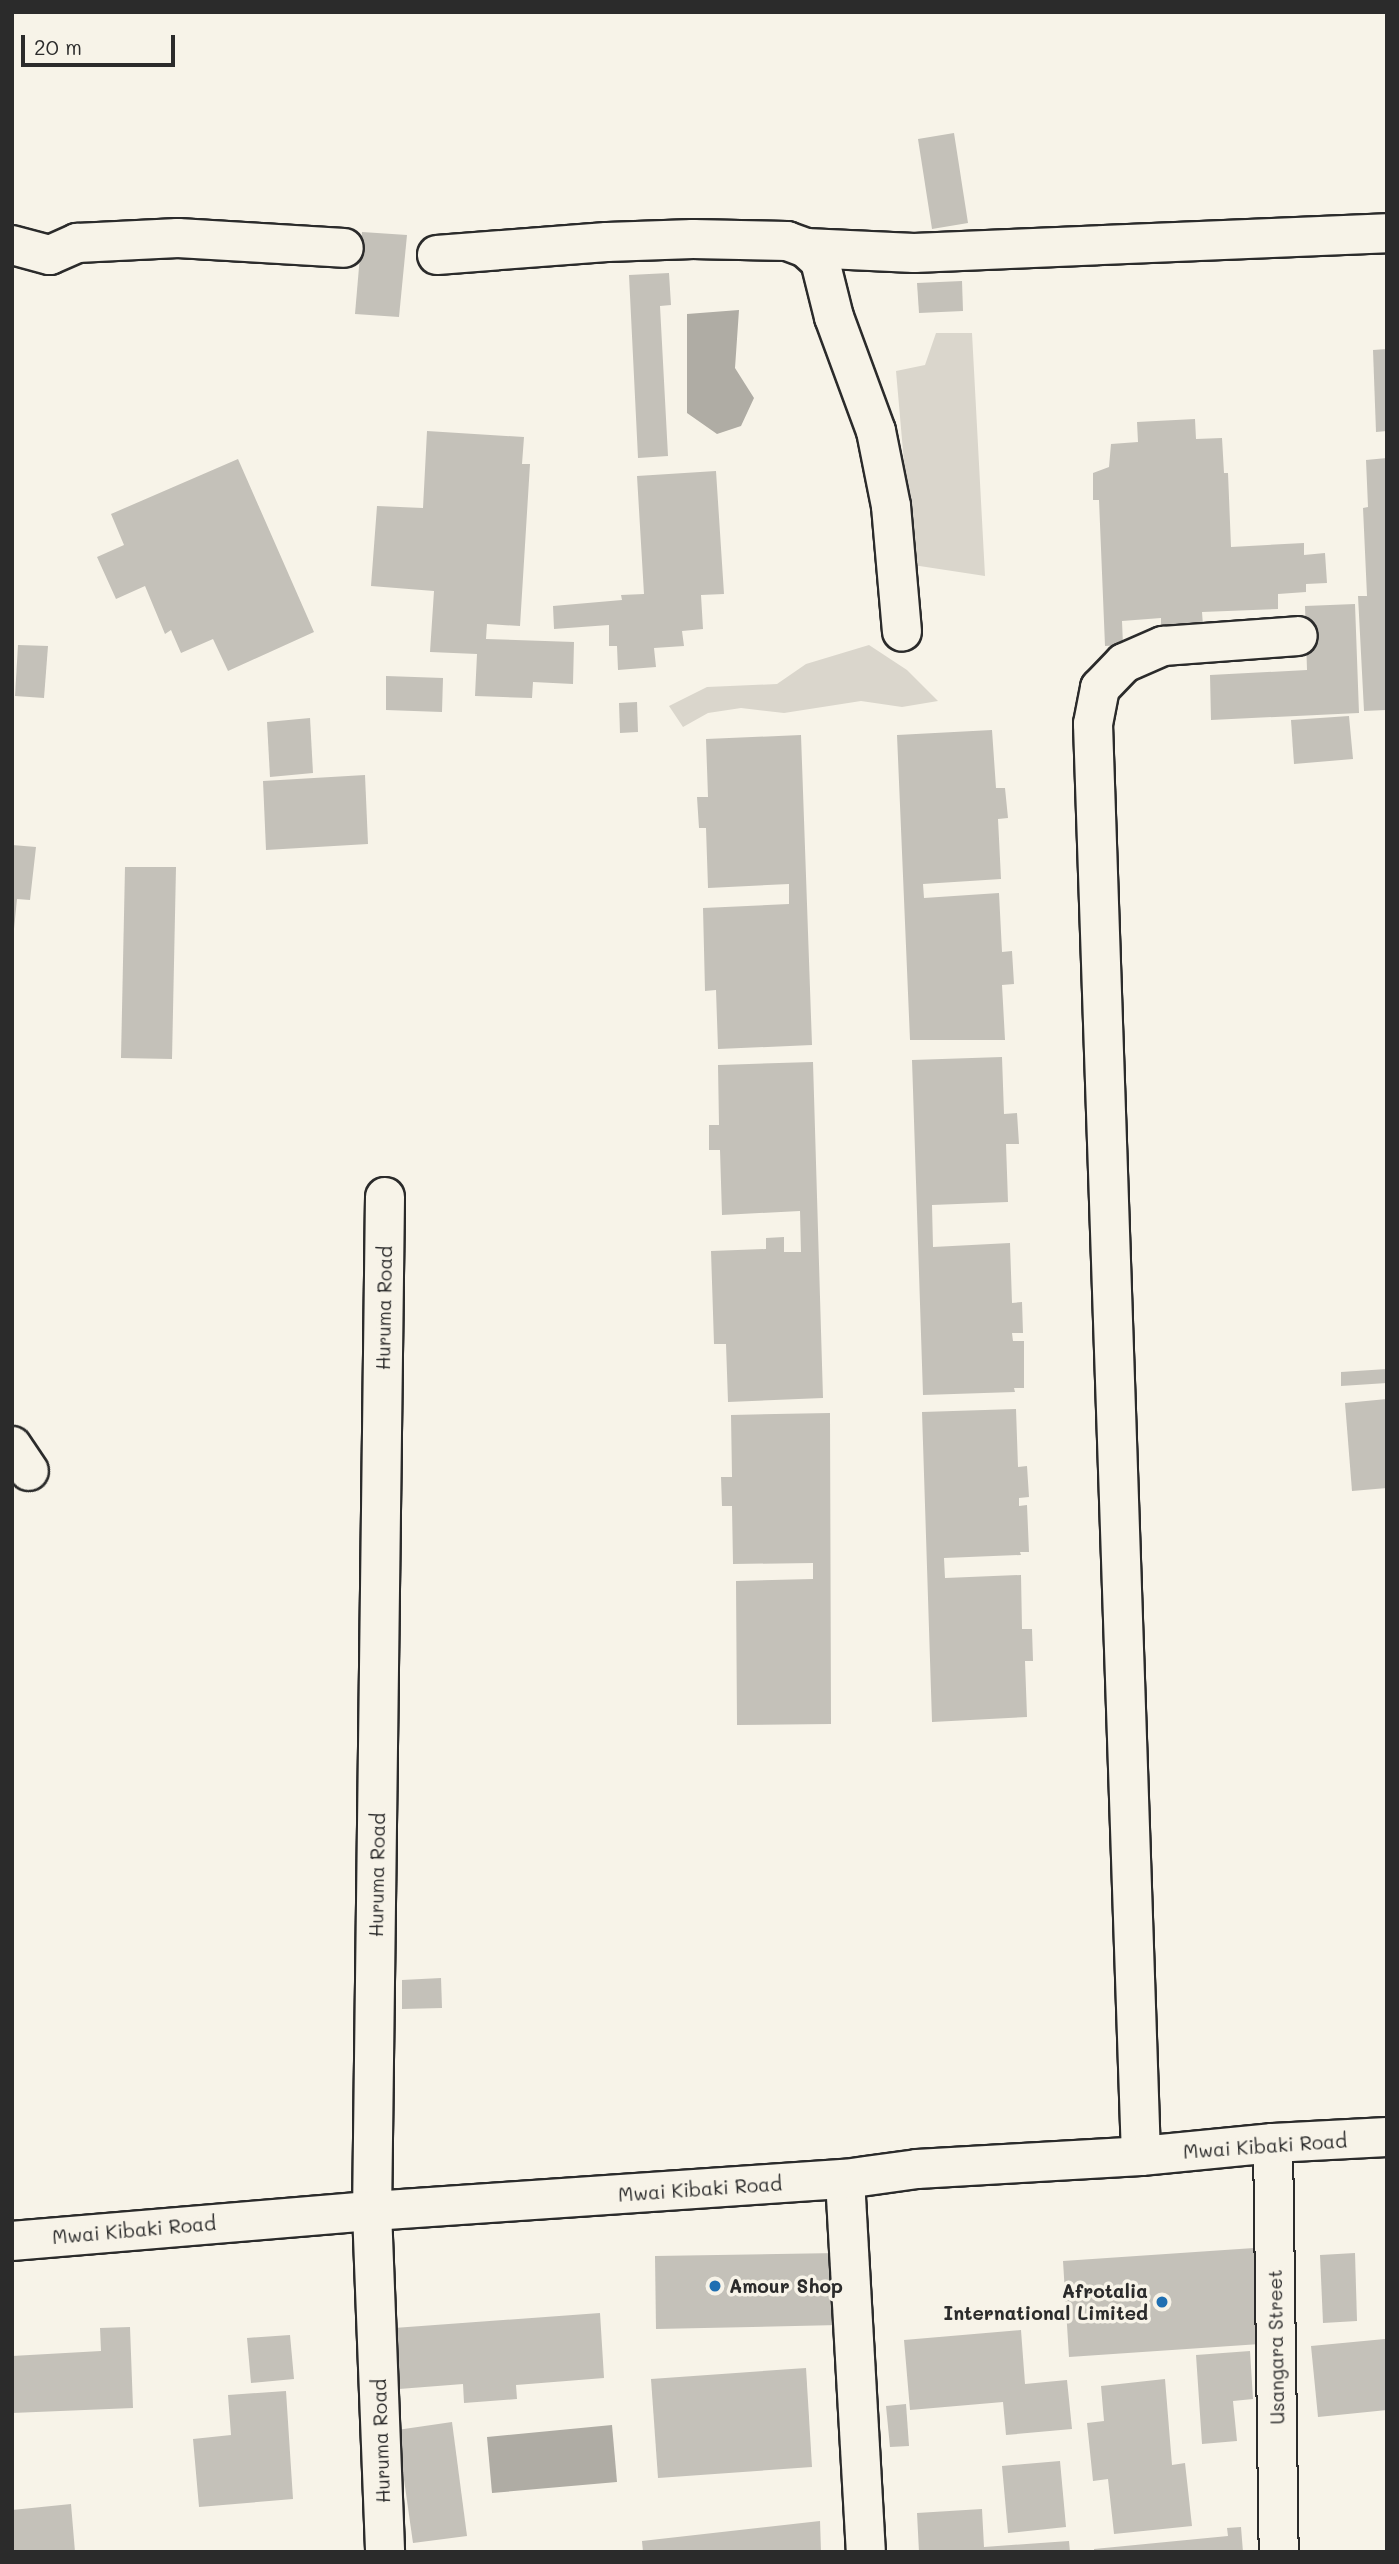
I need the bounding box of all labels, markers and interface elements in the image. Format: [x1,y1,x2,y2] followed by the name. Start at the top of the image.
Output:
[24,21,178,65] scale bar
[34,33,82,60] text: 20 m
[372,1246,396,1370] street label: Huruma Road
[365,1813,389,1937] street label: Huruma Road
[1182,2129,1348,2163] street label: Mwai Kibaki Road
[617,2172,783,2206] street label: Mwai Kibaki Road
[51,2211,217,2249] street label: Mwai Kibaki Road
[1263,2269,1289,2425] street label: Usangara Street
[729,2275,843,2297] place label: Amour Shop
[707,2278,723,2294] marker: Amour Shop
[944,2280,1148,2324] place label: Afrotalia International Limited
[1154,2294,1170,2310] marker: Afrotalia International Limited
[367,2379,395,2503] street label: Huruma Road

